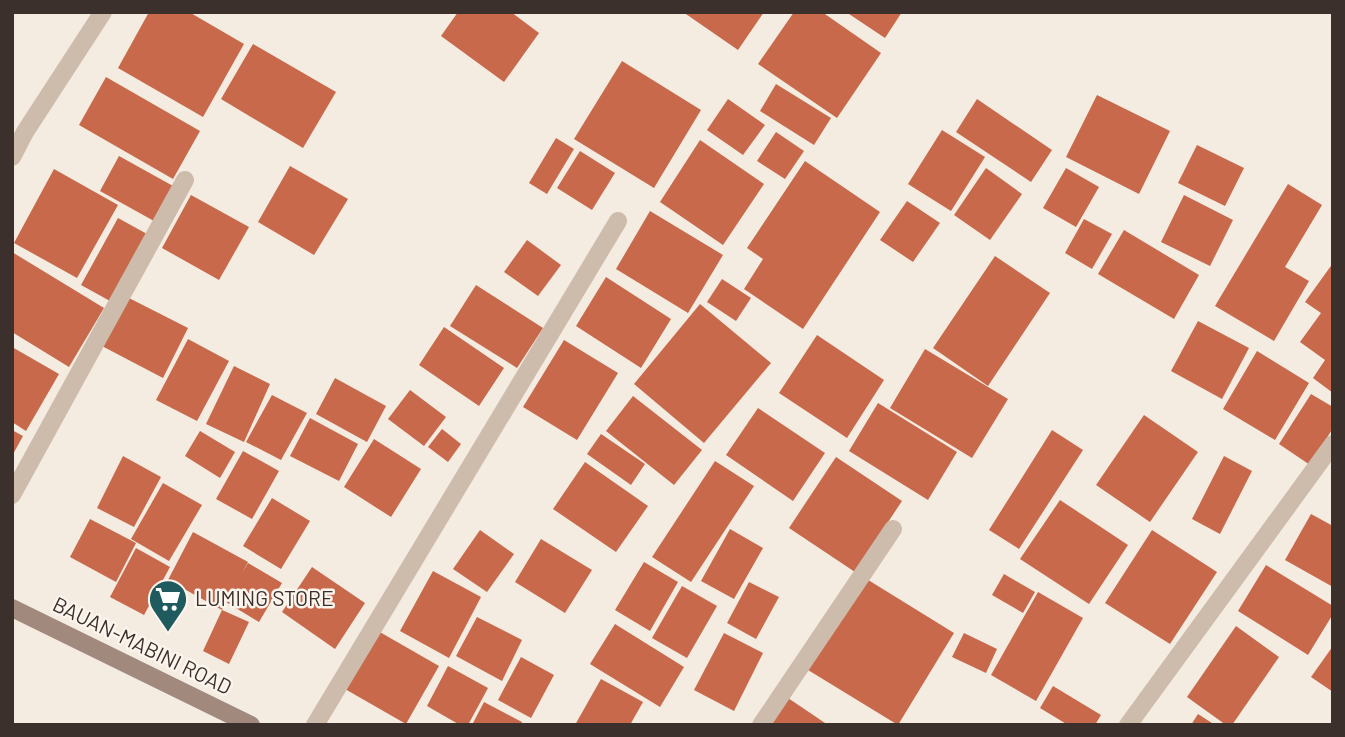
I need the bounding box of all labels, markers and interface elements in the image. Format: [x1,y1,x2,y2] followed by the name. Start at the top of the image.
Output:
[147,578,189,633] supermarket icon: LUMING STORE
[195,585,334,610] place label: LUMING STORE
[49,591,236,699] street label: BAUAN-MABINI ROAD

